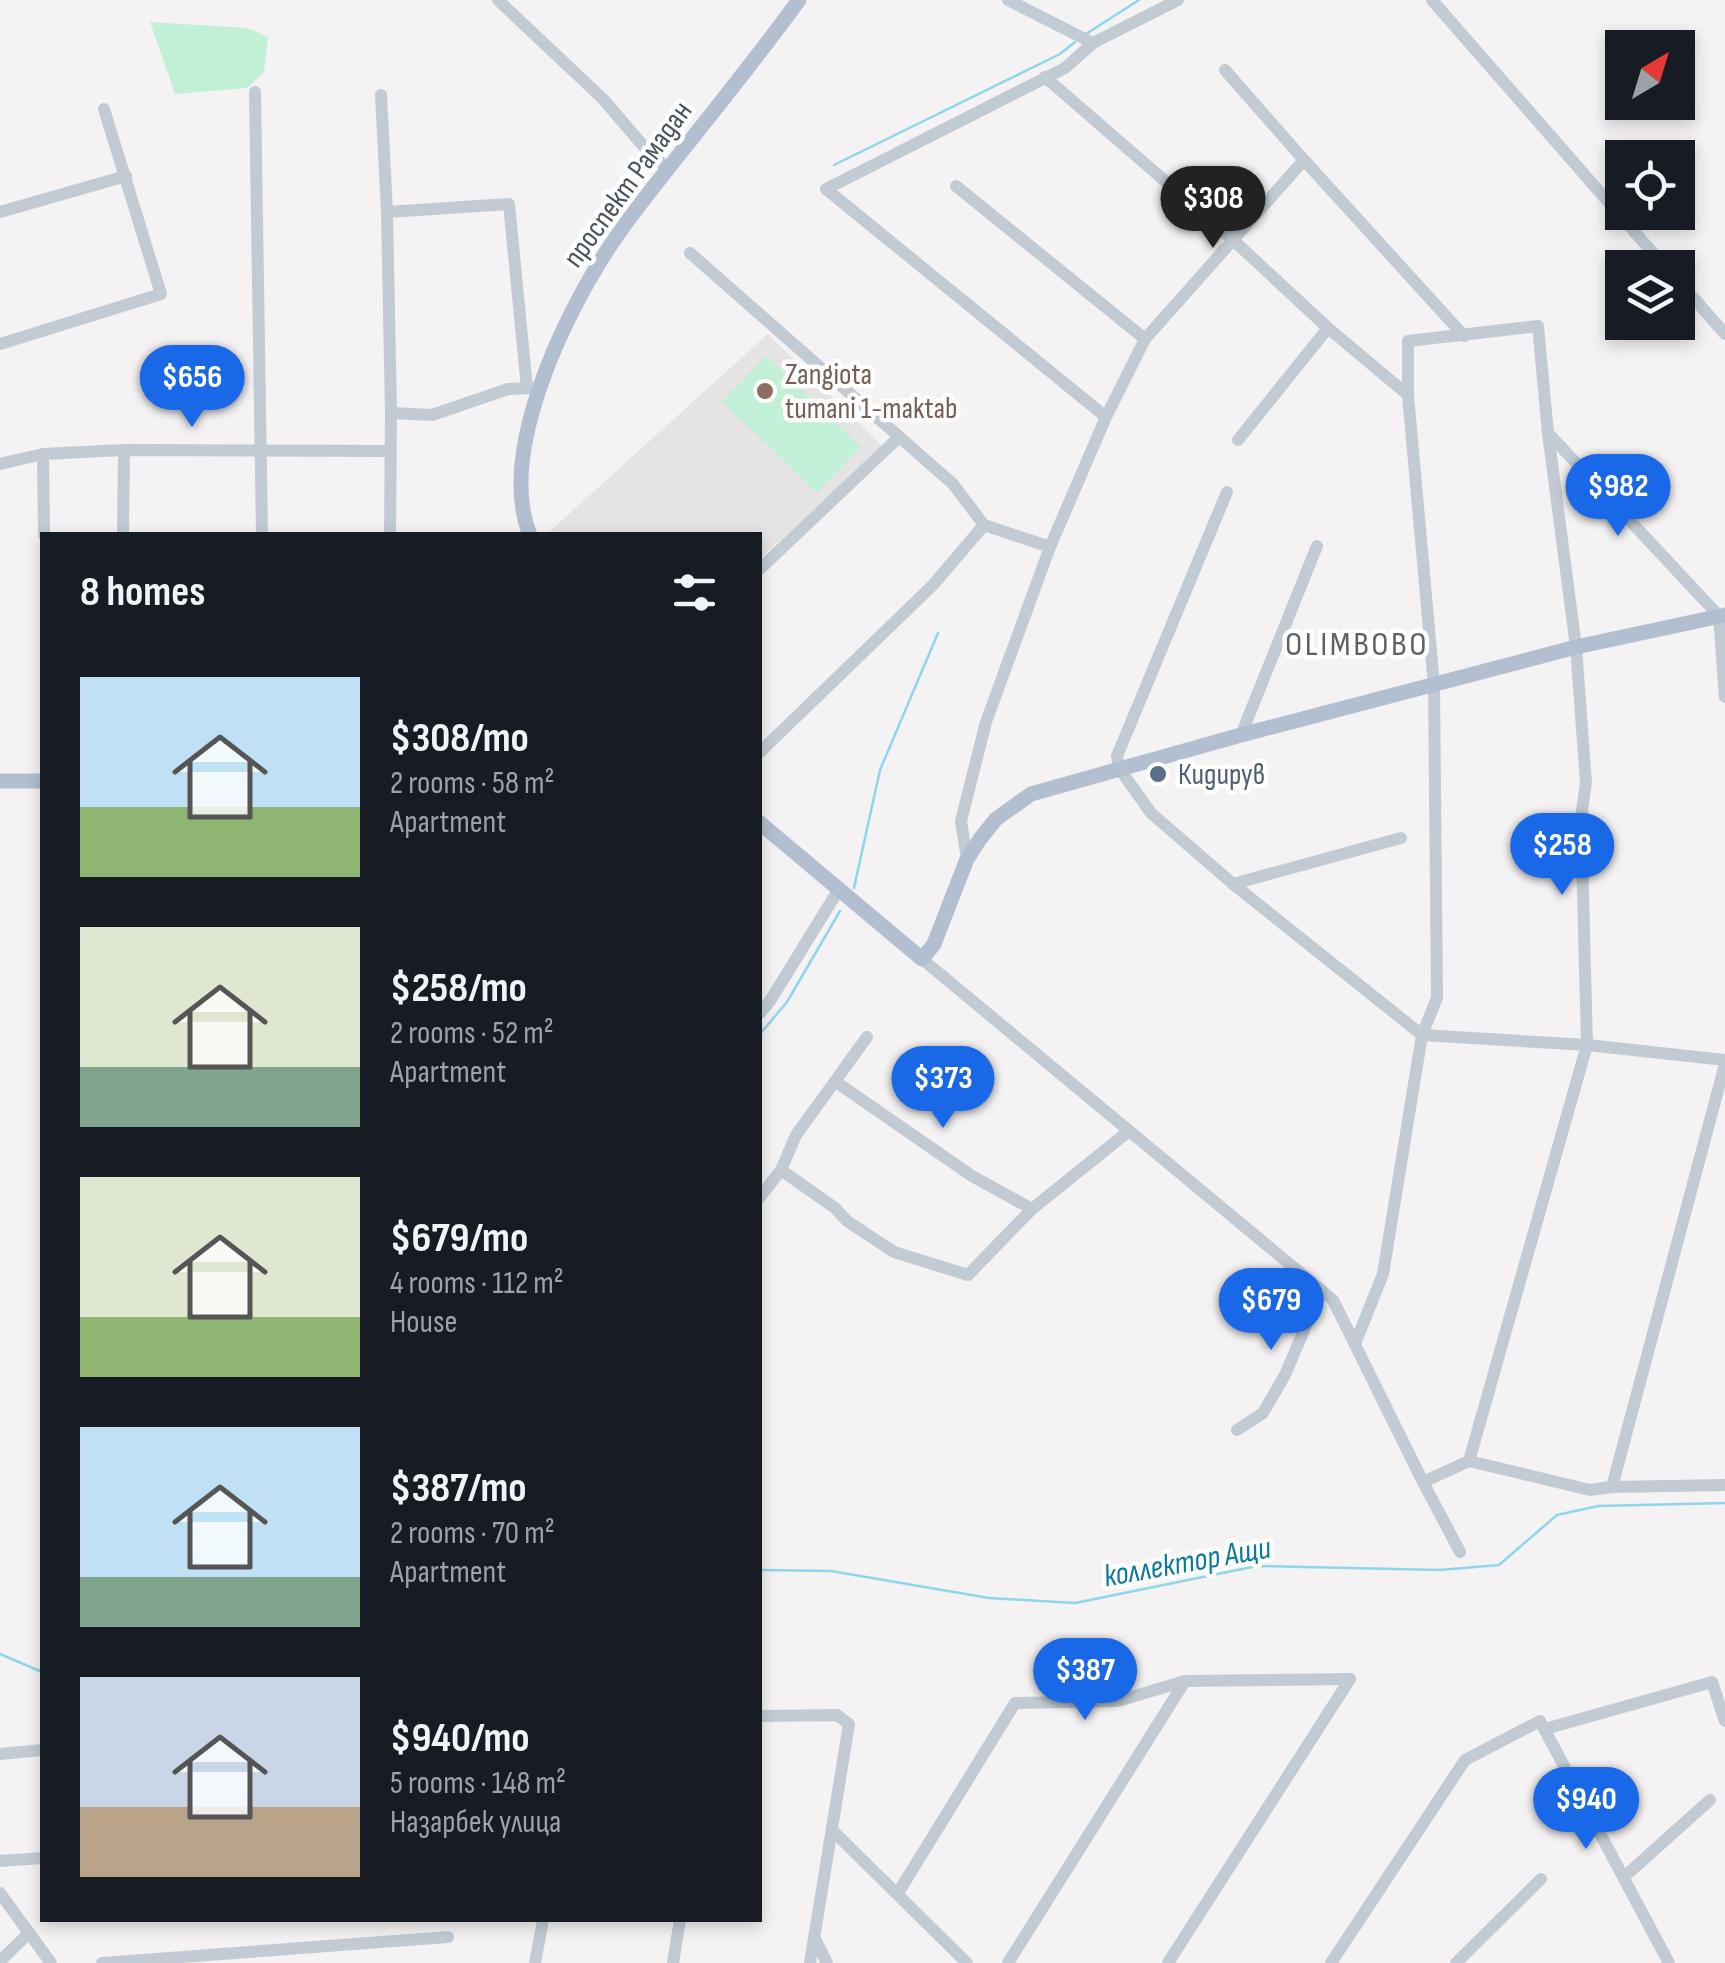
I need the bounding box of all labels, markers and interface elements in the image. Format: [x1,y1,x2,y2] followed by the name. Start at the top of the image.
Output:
[1605,30,1695,120] north arrow
[1605,30,1695,340] map controls
[556,95,700,275] street label: проспект Рамадан
[1605,140,1695,230] button: locate
[1154,166,1272,251] pin: $308
[1182,179,1244,218] text: $308
[1605,250,1695,340] button: layers
[133,345,251,430] pin: $656
[785,357,958,427] place label: Zangiota tumani 1-maktab
[162,358,222,397] text: $656
[754,380,776,402] marker: Zangiota tumani 1-maktab
[1559,454,1677,539] pin: $982
[1588,467,1648,506] text: $982
[667,565,722,620] icon: filters
[80,567,205,618] text: 8 homes
[1285,623,1429,666] district label: OLIMBOBO
[390,713,529,764] text: $308/mo
[160,717,280,837] icon: home
[1178,757,1265,793] place label: Кидирув
[1147,763,1169,785] marker: Кидирув
[390,764,555,803] text: 2 rooms · 58 m²
[390,803,506,842] text: Apartment
[1503,813,1621,898] pin: $258
[1532,826,1592,865] text: $258
[390,963,527,1014] text: $258/mo
[160,967,280,1087] icon: home
[390,1014,554,1053] text: 2 rooms · 52 m²
[884,1046,1002,1131] pin: $373
[390,1053,506,1092] text: Apartment
[913,1059,973,1098] text: $373
[390,1213,528,1264] text: $679/mo
[160,1217,280,1337] icon: home
[390,1264,564,1303] text: 4 rooms · 112 m²
[1212,1268,1330,1353] pin: $679
[1241,1281,1301,1320] text: $679
[390,1303,457,1342] text: House
[390,1463,527,1514] text: $387/mo
[160,1467,280,1587] icon: home
[390,1514,555,1553] text: 2 rooms · 70 m²
[1101,1529,1274,1596] water label: коллектор Ащи
[390,1553,506,1592] text: Apartment
[1026,1638,1144,1723] pin: $387
[1055,1651,1115,1690] text: $387
[390,1713,530,1764] text: $940/mo
[160,1717,280,1837] icon: home
[390,1764,566,1803] text: 5 rooms · 148 m²
[1527,1767,1645,1852] pin: $940
[1555,1780,1617,1819] text: $940
[390,1803,561,1842] text: Назарбек улица

